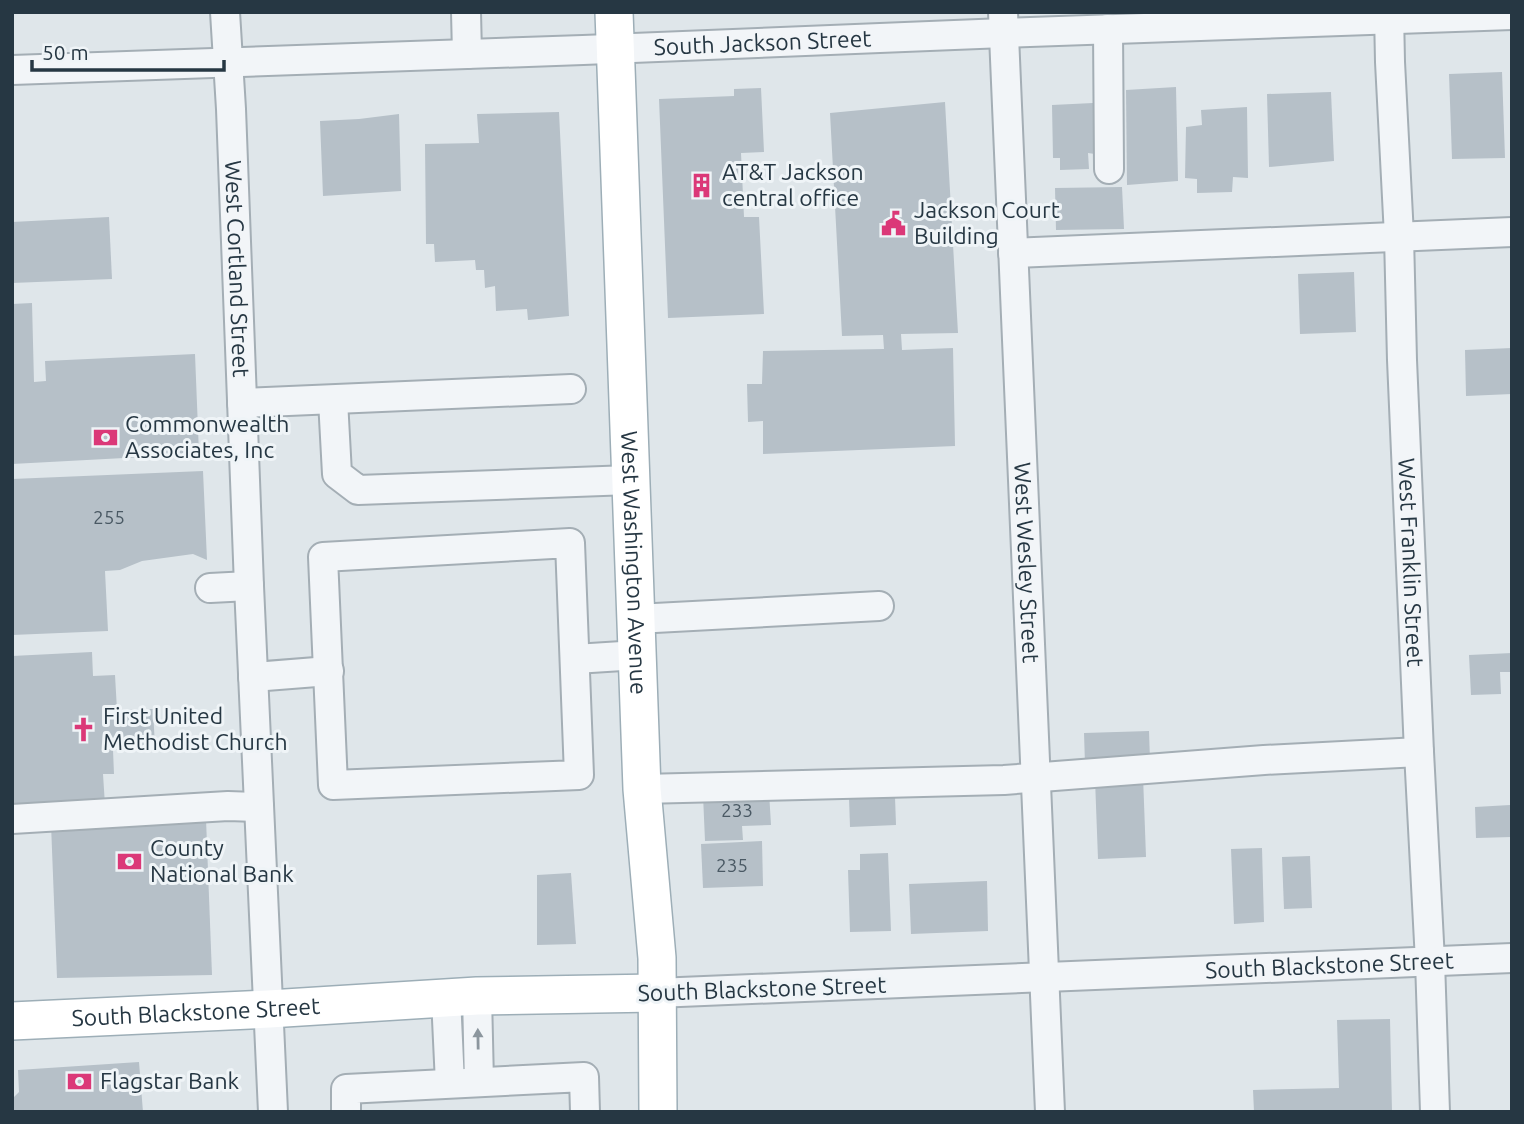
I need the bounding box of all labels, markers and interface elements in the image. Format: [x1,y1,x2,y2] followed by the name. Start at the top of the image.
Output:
[653,25,872,59] street label: South Jackson Street
[32,28,224,72] scale bar
[42,40,89,64] text: 50 m
[722,159,864,210] place label: AT&T Jackson central office
[221,160,254,378] street label: West Cortland Street
[688,171,716,199] building icon: AT&T Jackson central office
[914,197,1060,248] place label: Jackson Court Building
[880,209,908,237] public building icon: Jackson Court Building
[125,411,289,462] place label: Commonwealth Associates, Inc
[91,423,119,451] bank icon: Commonwealth Associates, Inc
[617,430,652,695] street label: West Washington Avenue
[1394,457,1428,668] street label: West Franklin Street
[1010,462,1044,663] street label: West Wesley Street
[93,506,125,528] house number: 255
[103,703,288,754] place label: First United Methodist Church
[69,715,97,743] church icon: First United Methodist Church
[721,799,753,821] house number: 233
[150,835,294,886] place label: County National Bank
[116,847,144,875] bank icon: County National Bank
[716,854,748,876] house number: 235
[1205,947,1454,983] street label: South Blackstone Street
[637,972,887,1005] street label: South Blackstone Street
[71,993,321,1030] street label: South Blackstone Street
[473,1028,484,1050] one-way arrow
[66,1067,94,1095] bank icon: Flagstar Bank
[100,1068,240,1093] place label: Flagstar Bank

